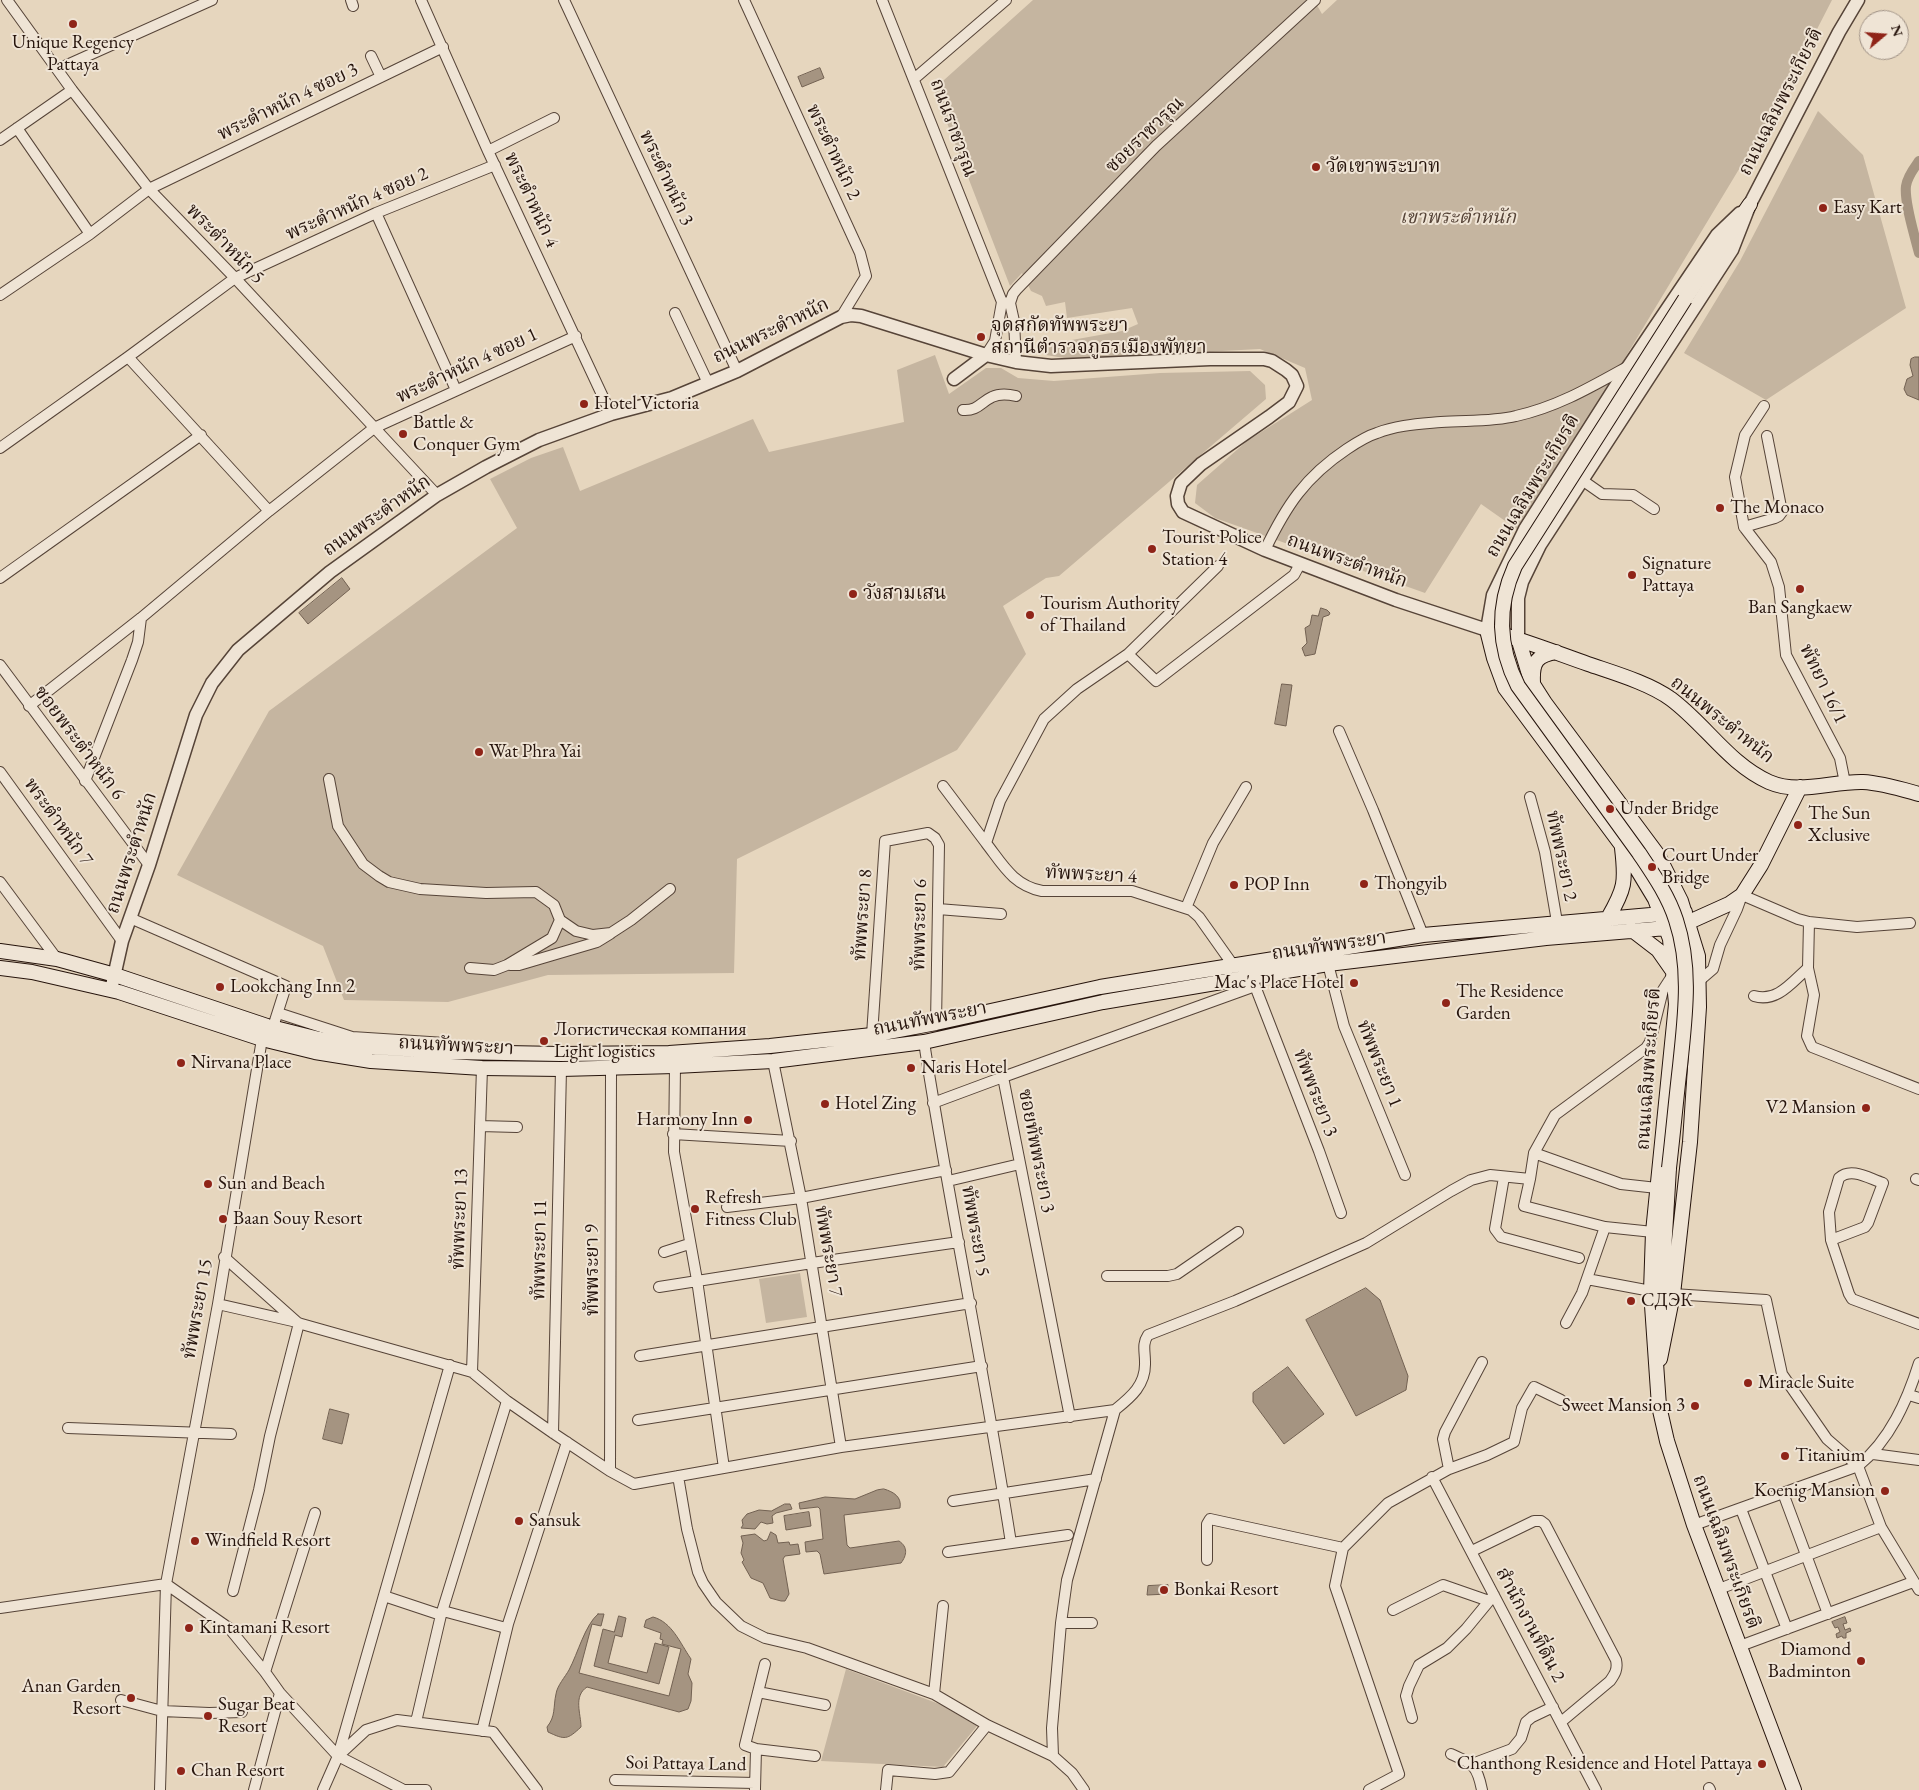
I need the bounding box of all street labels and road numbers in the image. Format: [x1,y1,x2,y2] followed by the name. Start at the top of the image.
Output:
[1734,24,1828,180] street label: ถนนเฉลิมพระเกียรติ
[214,58,362,146] street label: พระตำหนัก 4 ซอย 3
[925,76,981,180] street label: ถนนราชวรุณ
[1101,92,1189,178] street label: ซอยราชวรุณ
[801,101,865,203] street label: พระตำหนัก 2
[634,127,698,229] street label: พระตำหนัก 3
[499,149,563,251] street label: พระตำหนัก 4
[282,162,432,246] street label: พระตำหนัก 4 ซอย 2
[181,199,269,289] street label: พระตำหนัก 5
[709,293,833,369] street label: ถนนพระตำหนัก
[393,323,541,409] street label: พระตำหนัก 4 ซอย 1
[1481,410,1585,562] street label: ถนนเฉลิมพระเกียรติ
[319,470,435,562] street label: ถนนพระตำหนัก
[1284,529,1410,593] street label: ถนนพระตำหนัก
[1794,641,1852,727] street label: พัทยา 16/1
[1666,671,1778,769] street label: ถนนพระตำหนัก
[29,682,129,804] street label: ซอยพระตำหนัก 6
[19,774,97,870] street label: พระตำหนัก 7
[102,789,162,917] street label: ถนนพระตำหนัก
[1540,809,1582,903] street label: ทัพพระยา 2
[1045,861,1137,889] street label: ทัพพระยา 4
[848,868,878,962] street label: ทัพพระยา 8
[908,879,932,971] street label: ทัพพระยา 6
[1270,927,1388,965] street label: ถนนทัพพระยา
[1632,987,1666,1151] street label: ถนนเฉลิมพระเกียรติ
[871,997,989,1041] street label: ถนนทัพพระยา
[1351,1017,1407,1111] street label: ทัพพระยา 1
[398,1032,514,1060] street label: ถนนทัพพระยา
[1288,1046,1342,1140] street label: ทัพพระยา 3
[1013,1087,1059,1215] street label: ซอยทัพพระยา 3
[447,1168,473,1270] street label: ทัพพระยา 13
[956,1184,994,1278] street label: ทัพพระยา 5
[528,1199,552,1301] street label: ทัพพระยา 11
[809,1204,847,1298] street label: ทัพพระยา 7
[582,1224,604,1316] street label: ทัพพระยา 9
[178,1257,218,1361] street label: ทัพพระยา 15
[1687,1472,1765,1632] street label: ถนนเฉลิมพระเกียรติ
[1490,1564,1570,1686] street label: สำนักงานที่ดิน 2
[625,1752,747,1776] street label: Soi Pattaya Land

